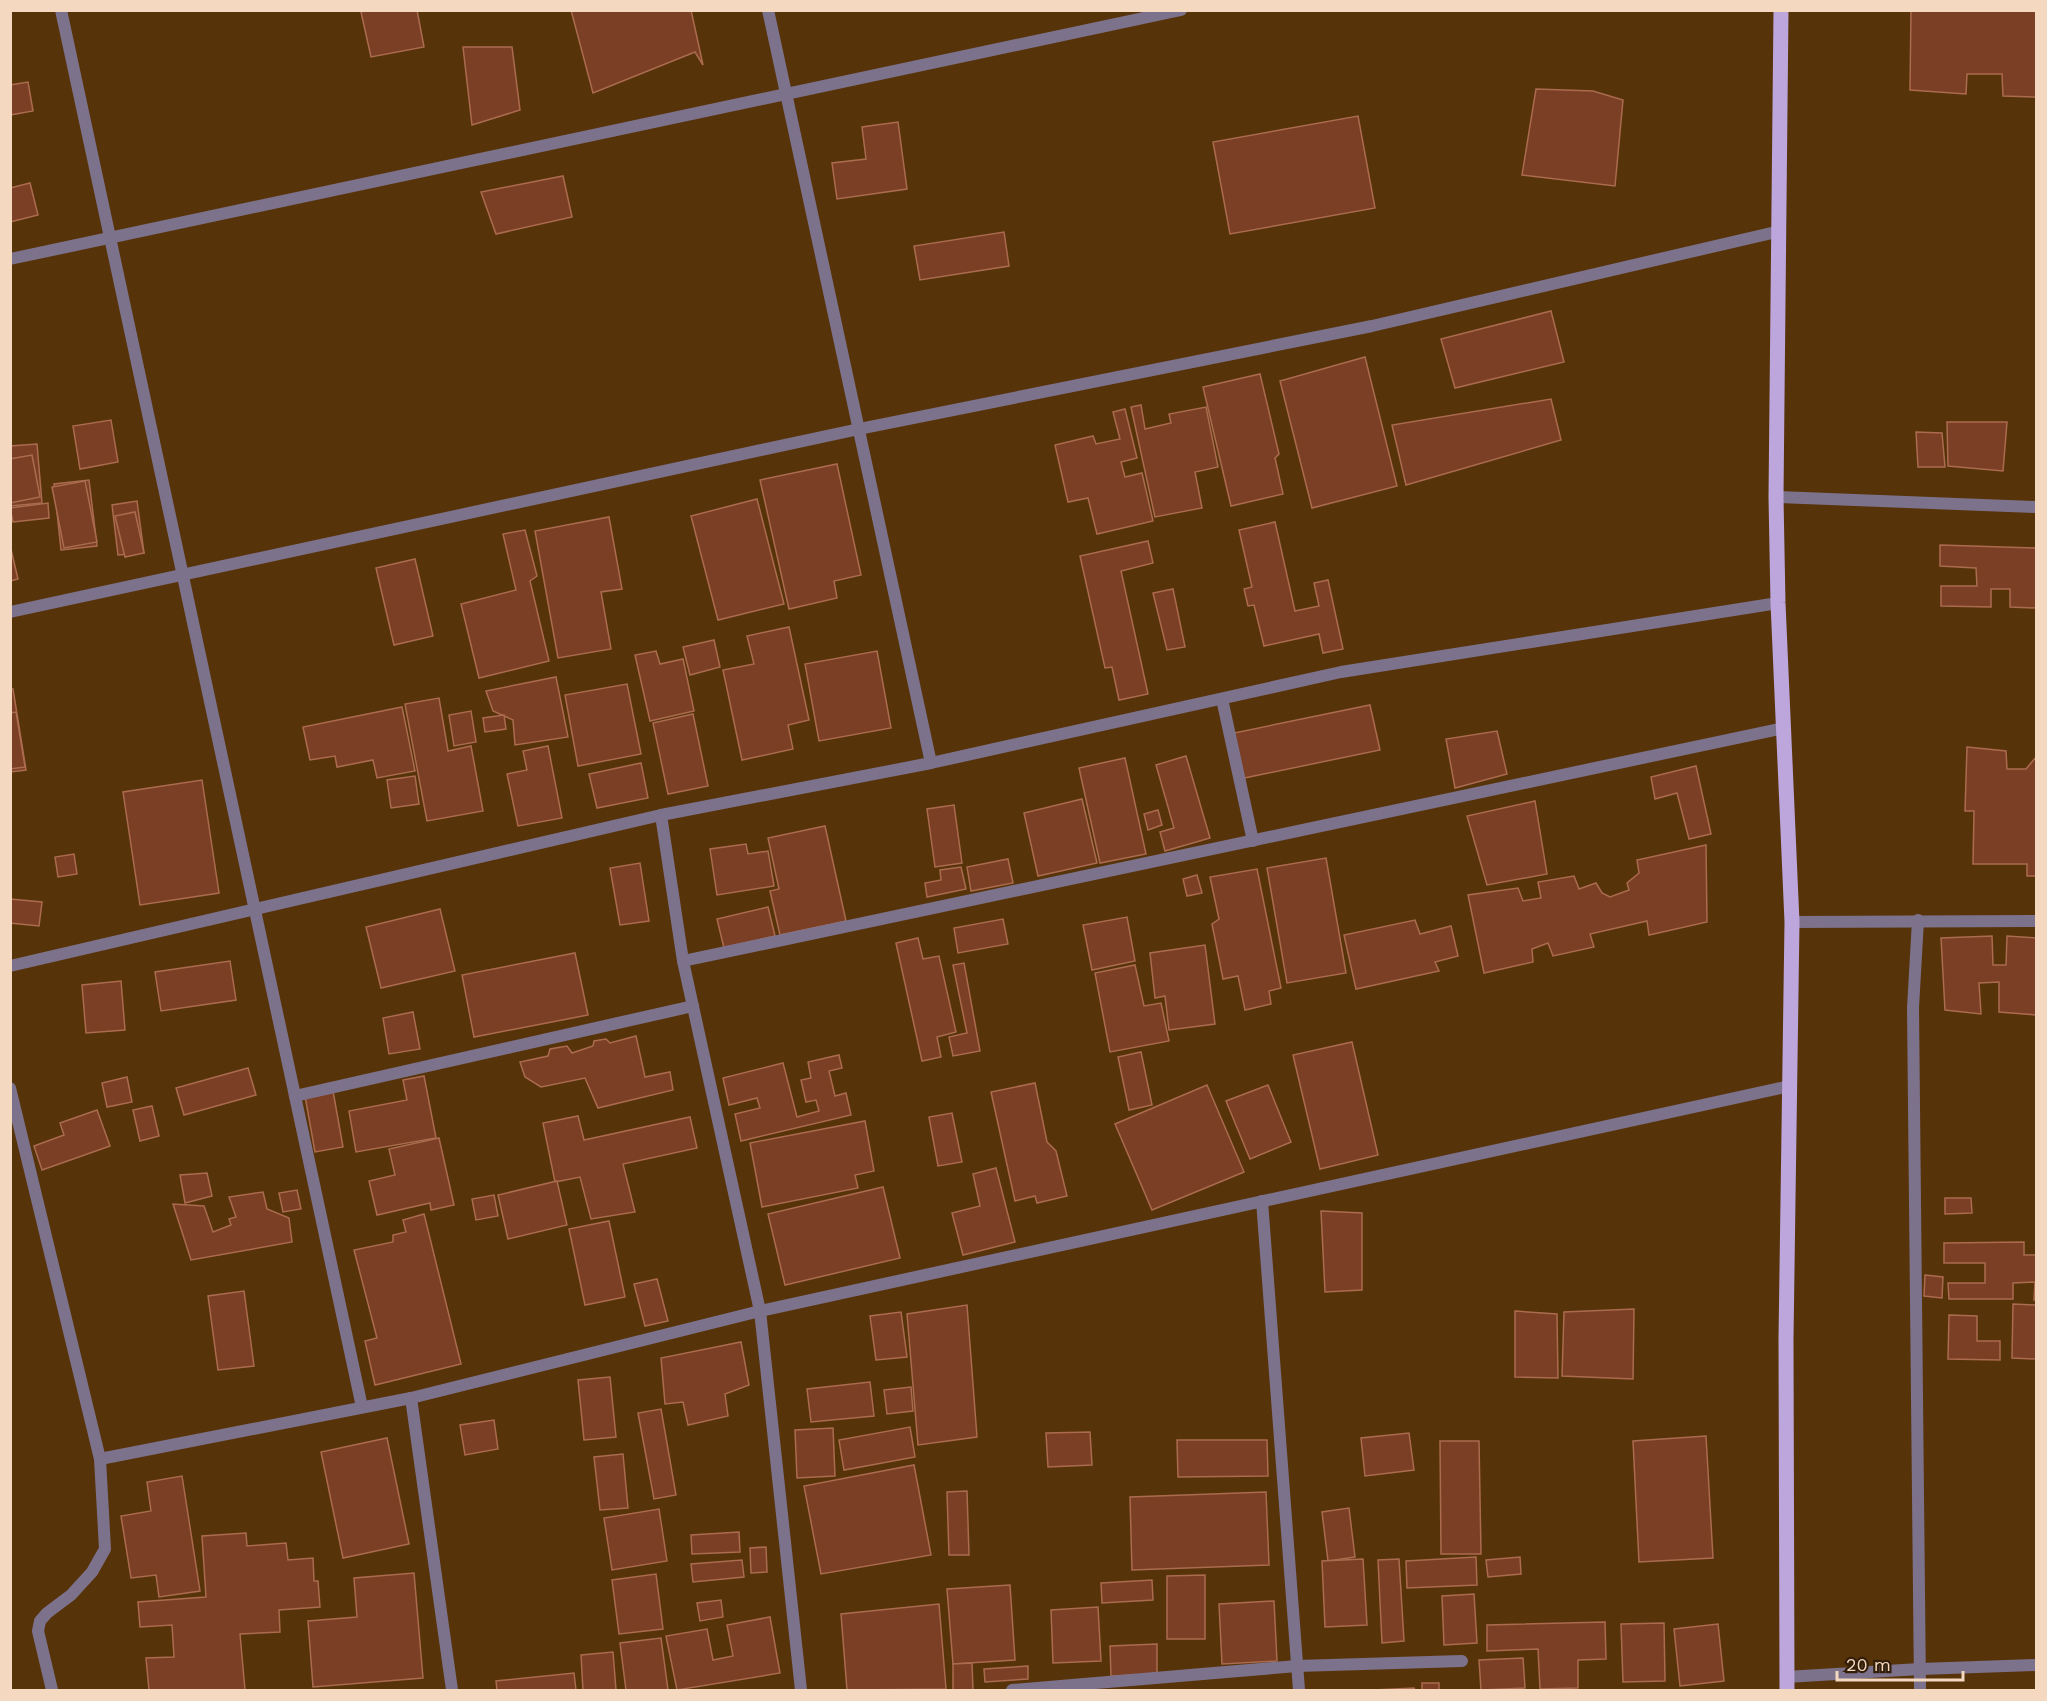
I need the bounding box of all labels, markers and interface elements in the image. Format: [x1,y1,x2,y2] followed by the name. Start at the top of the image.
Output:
[1837,1644,1963,1682] scale bar
[1846,1654,1891,1675] text: 20 m

